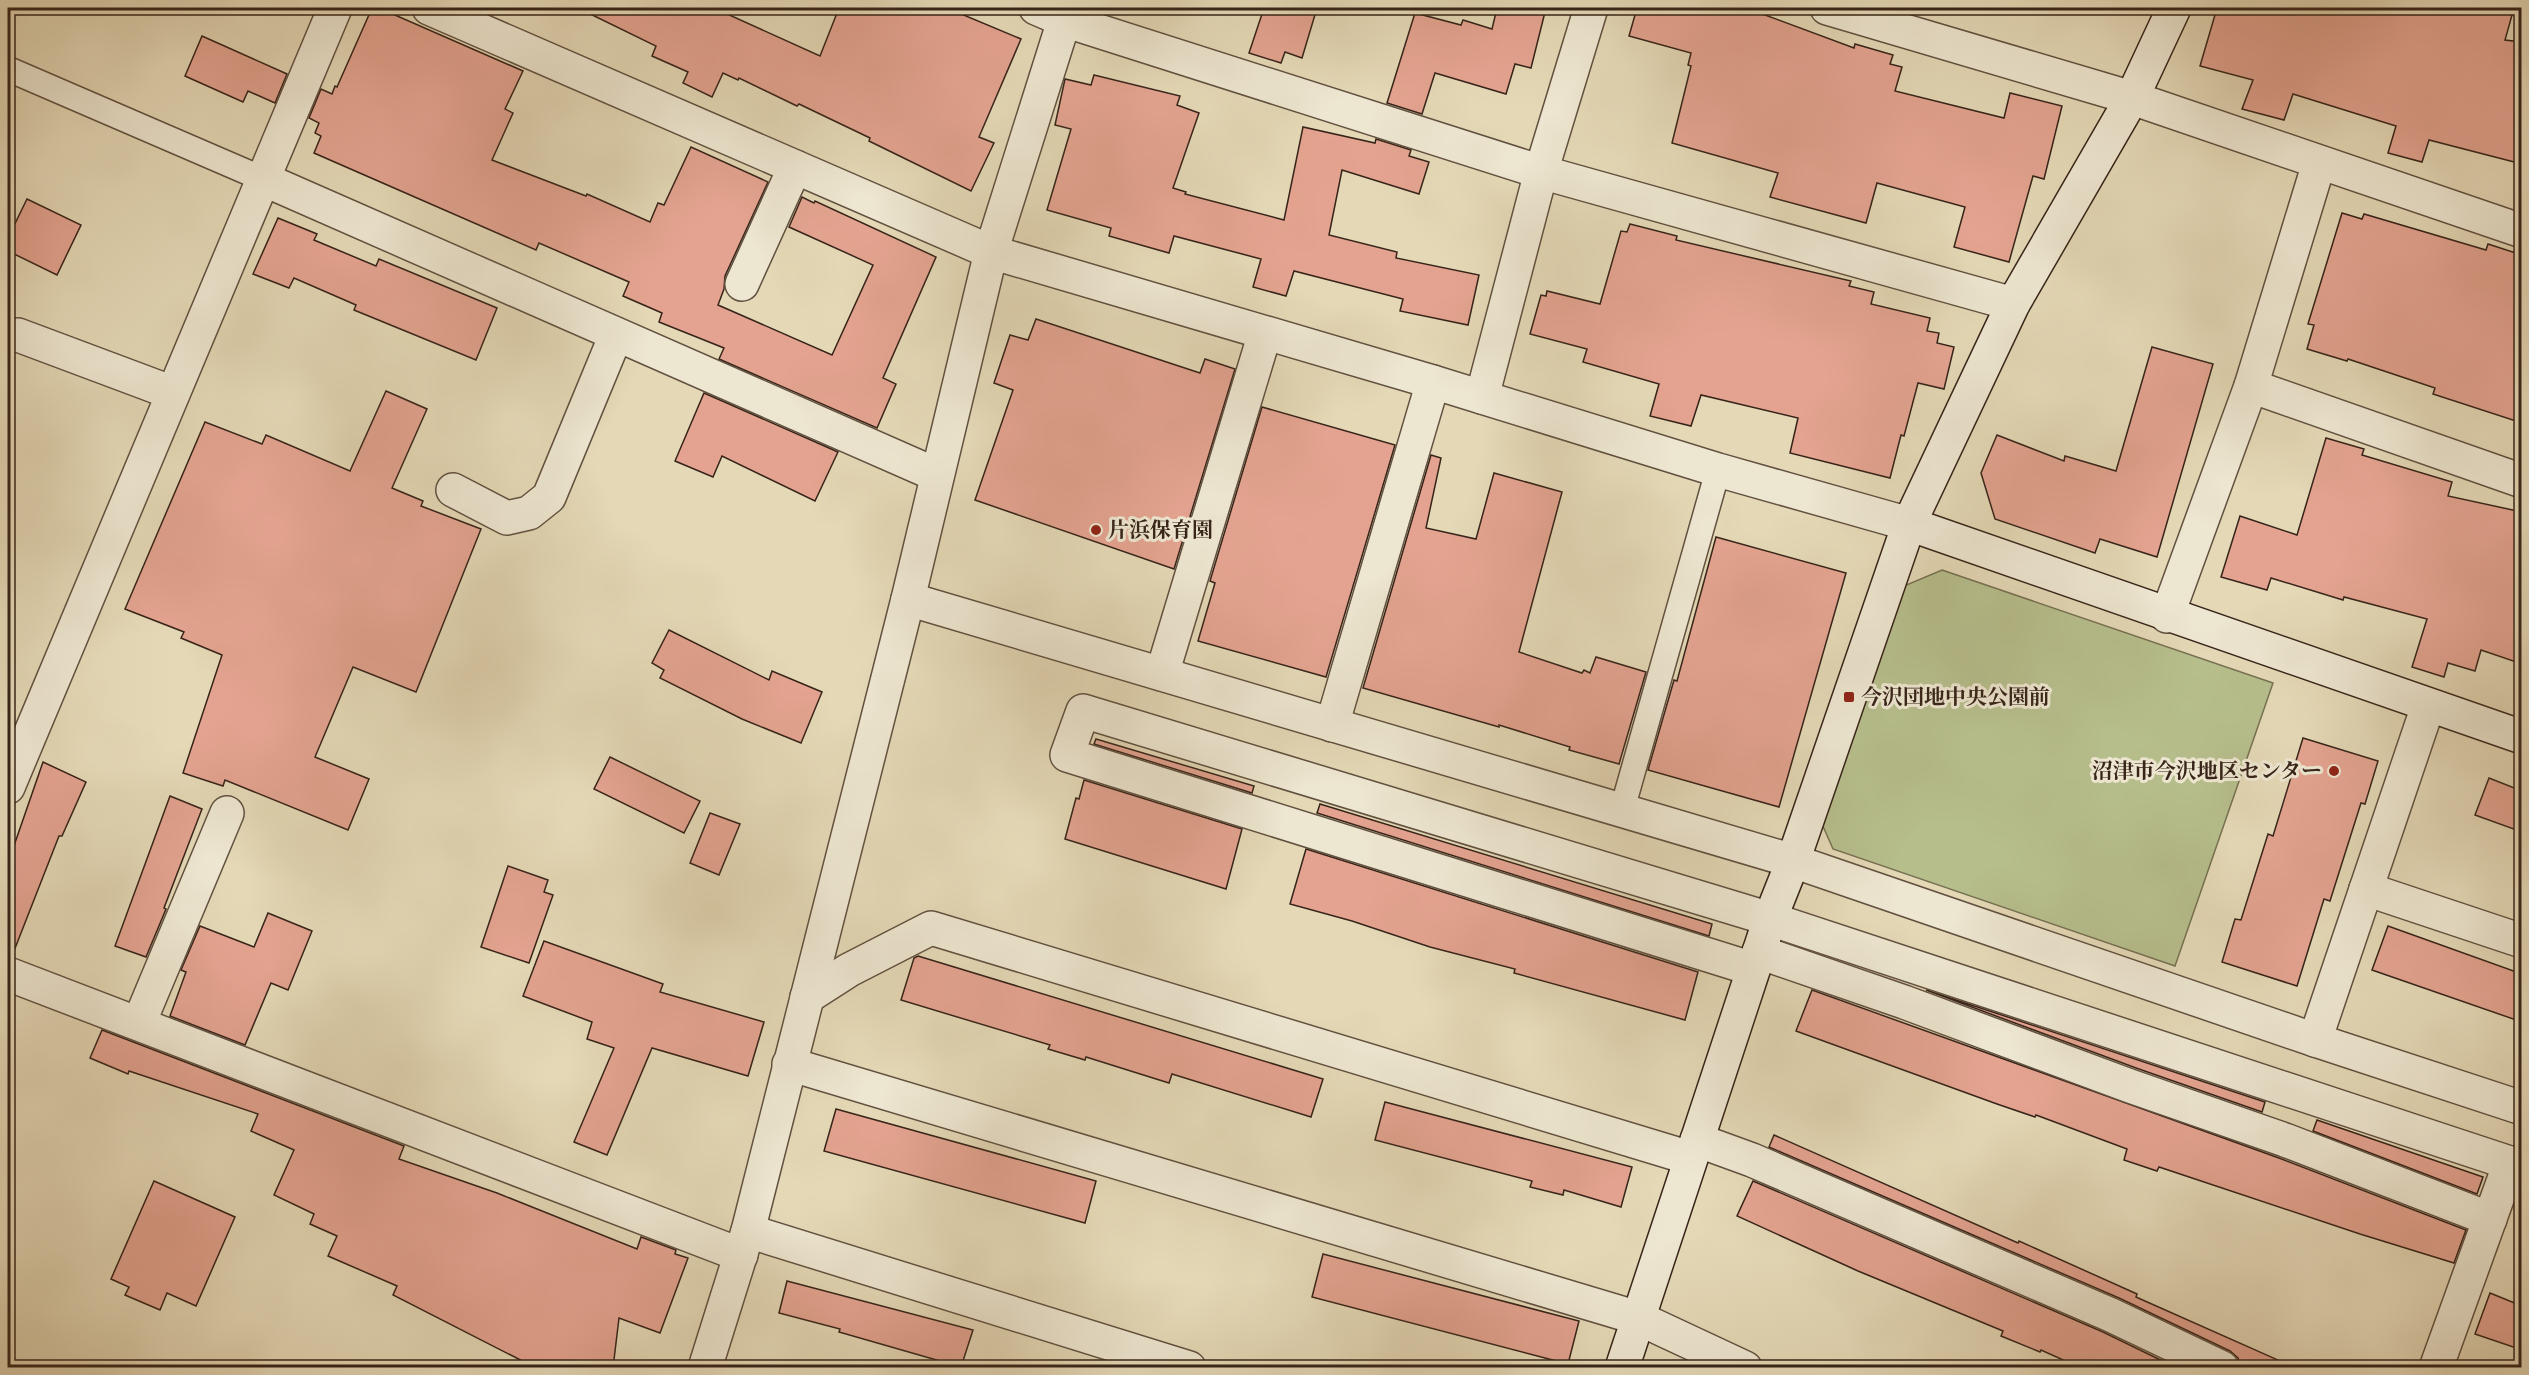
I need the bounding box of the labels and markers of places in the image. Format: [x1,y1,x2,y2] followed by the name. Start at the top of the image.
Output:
[1108,517,1213,543] place label: 片浜保育園
[1089,523,1103,537] marker: 片浜保育園
[1861,684,2050,710] place label: 今沢団地中央公園前
[1842,690,1856,704] marker: 今沢団地中央公園前
[2092,758,2322,784] place label: 沼津市今沢地区センター
[2327,764,2341,778] marker: 沼津市今沢地区センター

